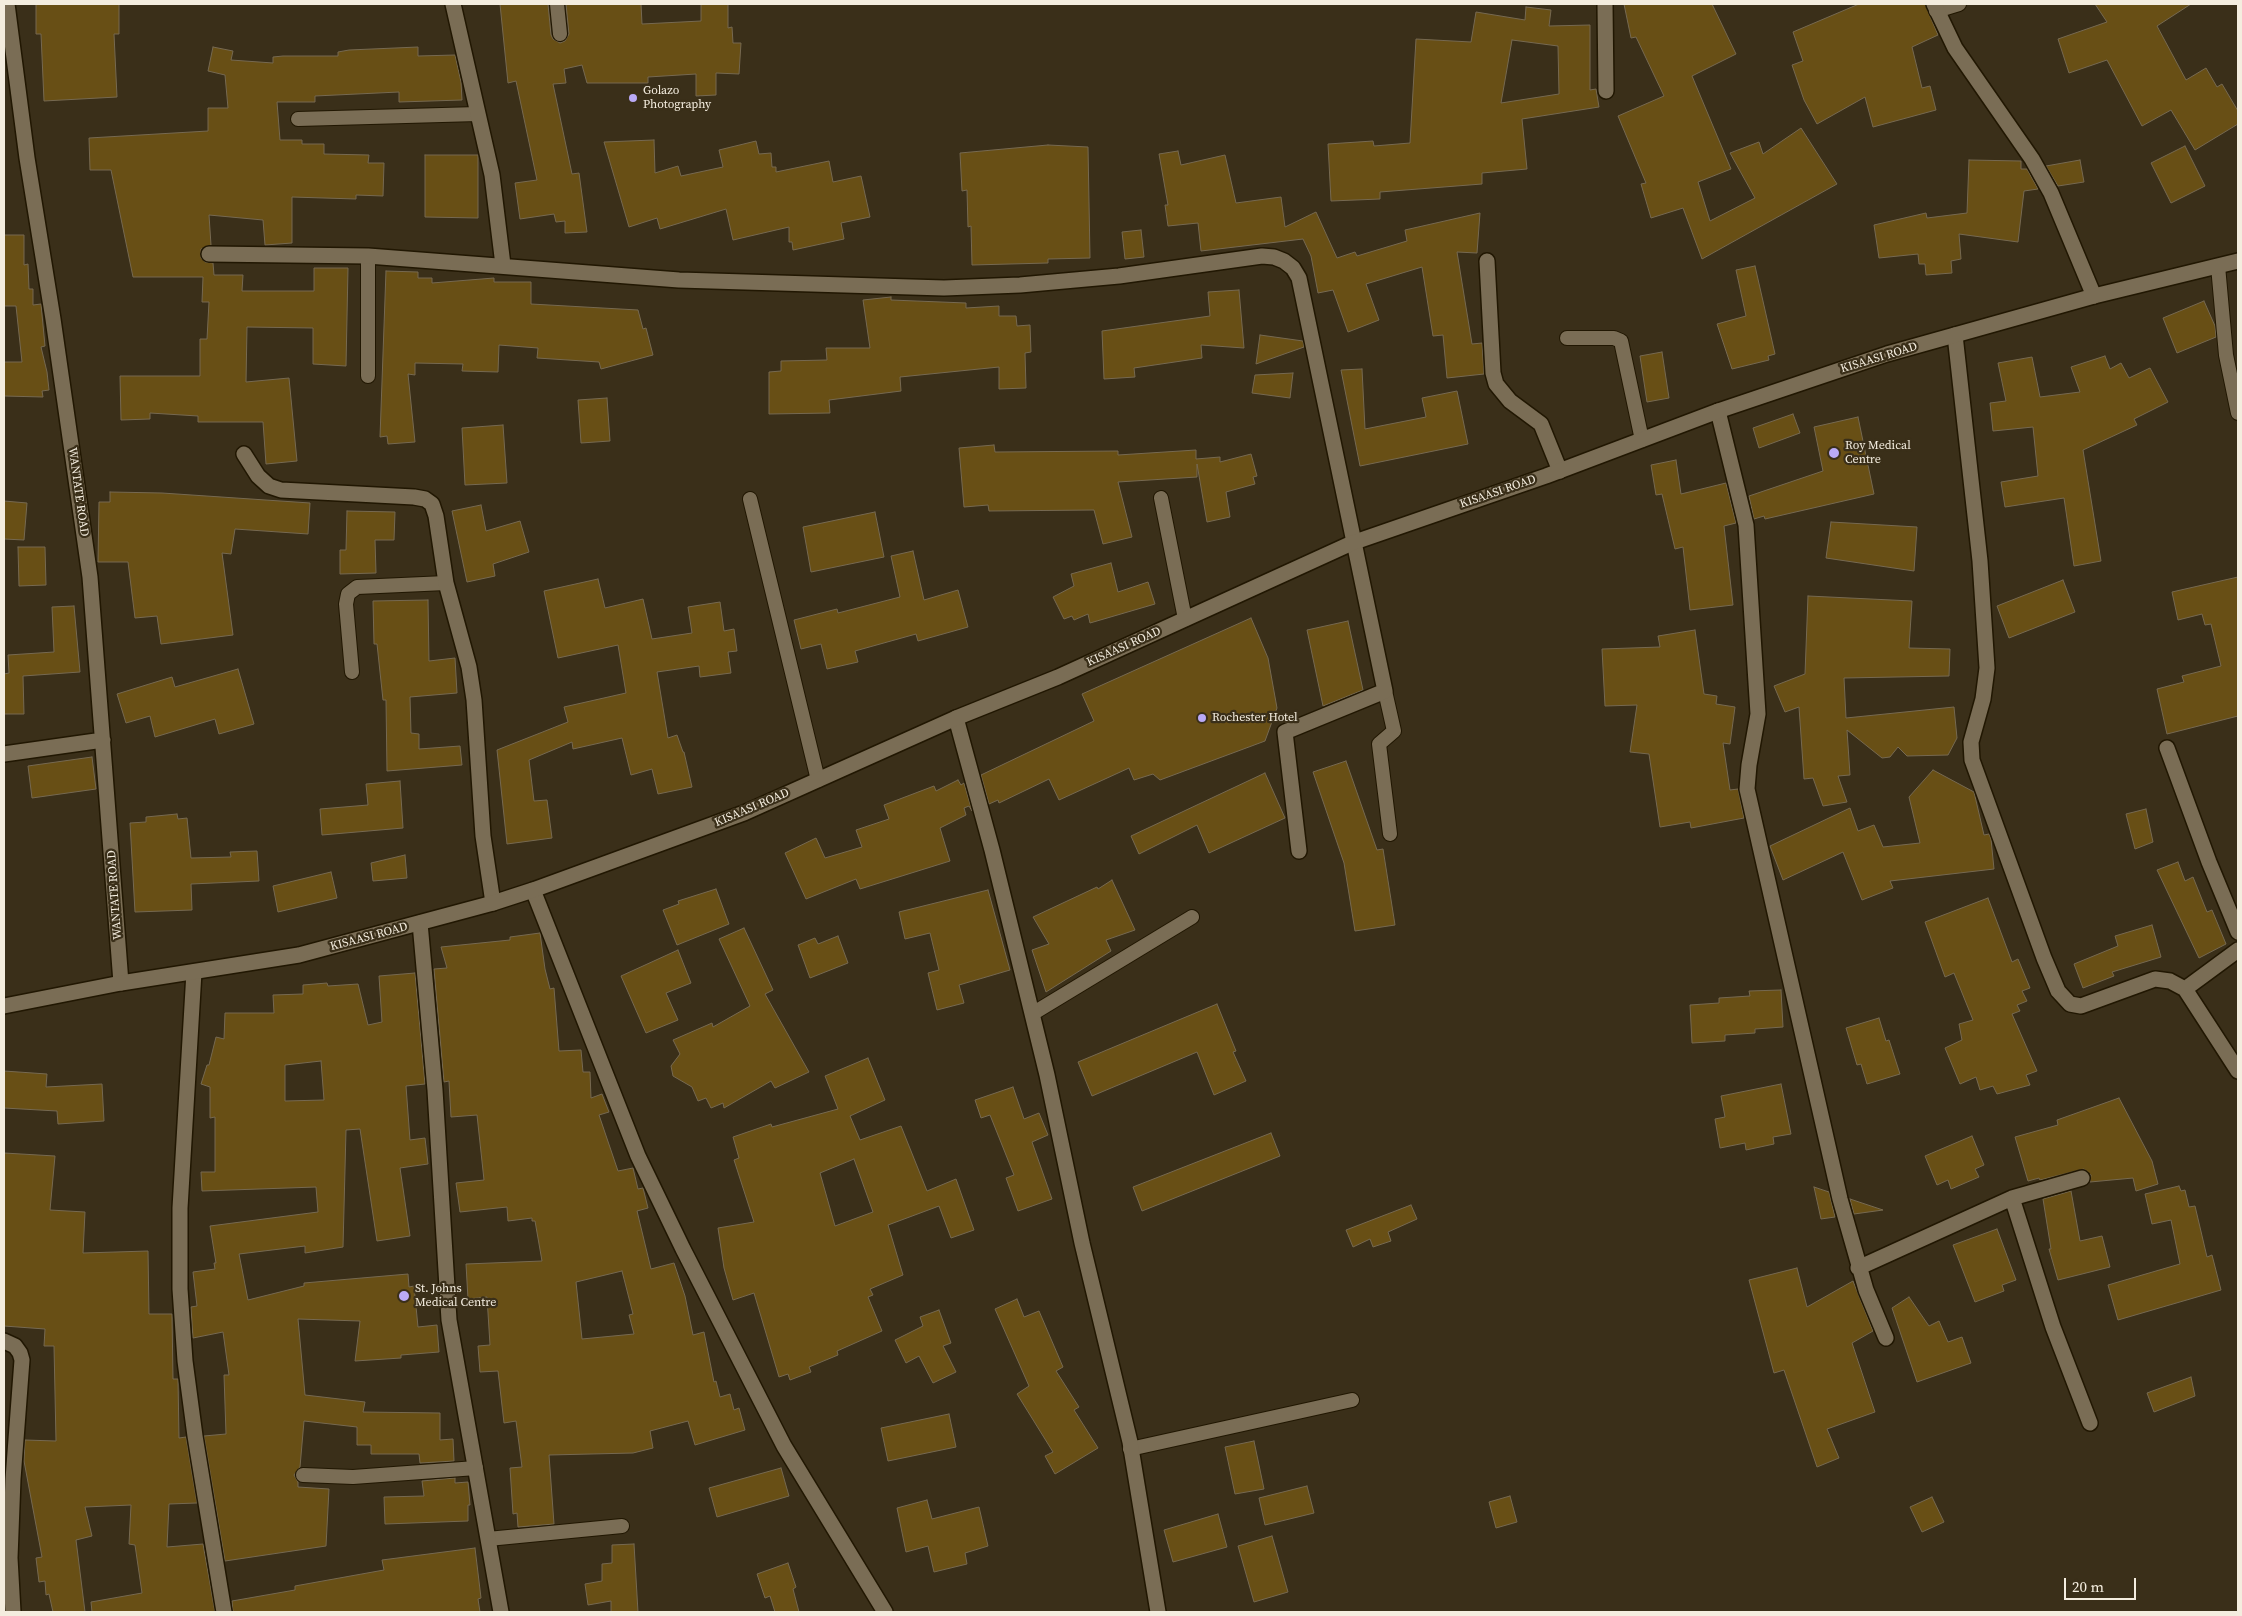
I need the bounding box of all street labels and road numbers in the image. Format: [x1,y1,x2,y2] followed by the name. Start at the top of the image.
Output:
[1839,339,1919,377] street label: KISAASI ROAD
[65,447,91,537] street label: WANTATE ROAD
[1458,472,1538,512] street label: KISAASI ROAD
[1085,624,1163,670] street label: KISAASI ROAD
[713,786,791,830] street label: KISAASI ROAD
[105,850,125,940] street label: WANTATE ROAD
[329,920,409,954] street label: KISAASI ROAD

